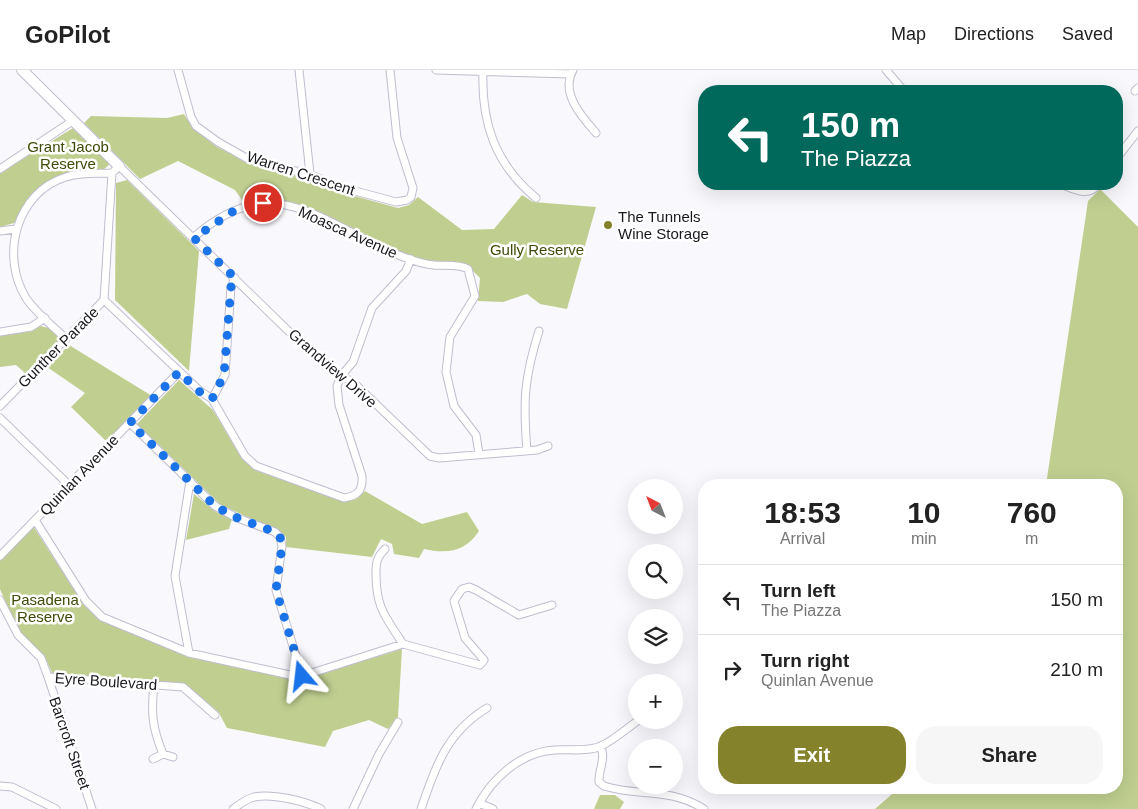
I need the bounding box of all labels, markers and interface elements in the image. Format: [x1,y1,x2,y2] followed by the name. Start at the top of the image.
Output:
[25,21,110,48] text: GoPilot
[891,24,926,44] text: Map
[954,24,1034,44] text: Directions
[1062,24,1113,44] text: Saved
[718,105,783,170] icon: left
[801,105,900,144] text: 150 m
[27,138,109,172] park label: Grant Jacob Reserve
[801,146,911,171] text: The Piazza
[245,147,358,199] street label: Warren Crescent
[242,182,284,224] pin
[249,189,277,217] icon: arrive
[296,203,400,261] street label: Moasca Avenue
[618,208,709,242] place label: The Tunnels Wine Storage
[602,219,614,231] marker: The Tunnels Wine Storage
[490,241,584,258] park label: Gully Reserve
[14,303,102,391] street label: Gunther Parade
[286,325,380,411] street label: Grandview Drive
[36,431,122,519] street label: Quinlan Avenue
[628,479,682,534] north arrow
[628,479,683,794] map controls
[764,496,841,529] text: 18:53
[907,496,941,529] text: 10
[1007,496,1057,529] text: 760
[780,530,825,547] text: Arrival
[911,530,937,547] text: min
[1025,530,1038,547] text: m
[628,544,683,599] button: search
[761,580,836,601] text: Turn left
[718,586,746,614] icon: left
[1050,589,1103,610] text: 150 m
[11,591,79,625] park label: Pasadena Reserve
[761,602,841,619] text: The Piazza
[628,609,683,664] button: layers
[275,649,327,701] position arrow
[761,650,849,671] text: Turn right
[718,656,746,684] icon: right
[1050,659,1103,680] text: 210 m
[54,669,158,693] street label: Eyre Boulevard
[761,672,874,689] text: Quinlan Avenue
[628,674,683,729] button: +
[46,695,94,792] street label: Barcroft Street
[718,726,906,784] button: Exit
[916,726,1103,784] button: Share
[628,739,683,794] button: −

